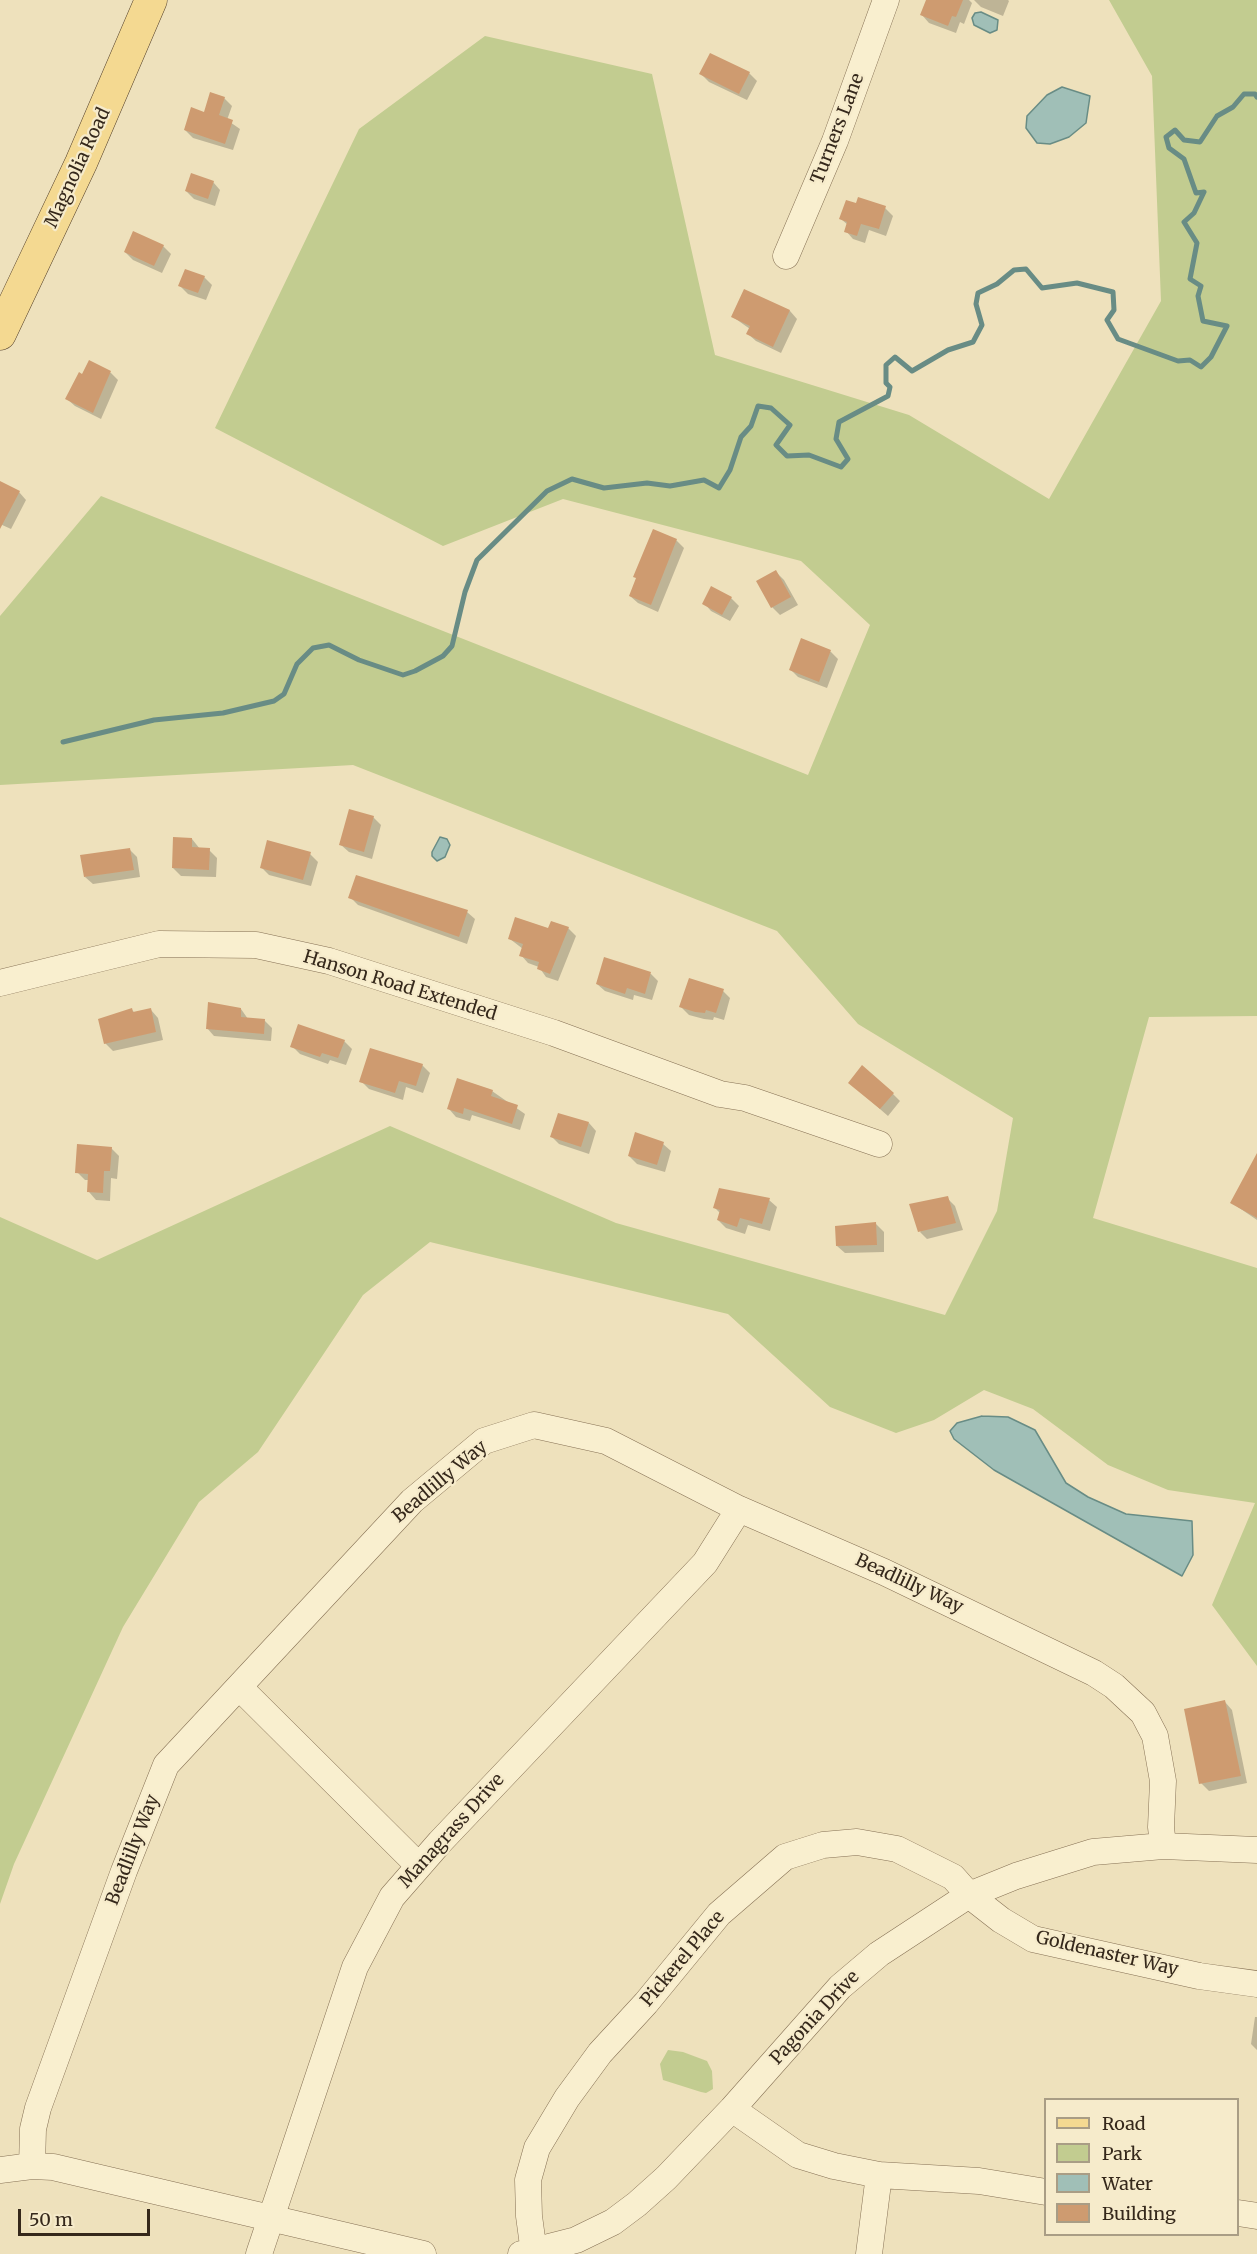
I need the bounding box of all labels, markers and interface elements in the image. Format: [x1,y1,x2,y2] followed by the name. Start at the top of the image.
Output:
[807,71,869,187] street label: Turners Lane
[41,105,115,231] street label: Magnolia Road
[301,946,499,1026] street label: Hanson Road Extended
[388,1436,492,1528] street label: Beadlilly Way
[852,1550,966,1618] street label: Beadlilly Way
[395,1769,509,1893] street label: Managrass Drive
[102,1792,164,1908] street label: Beadlilly Way
[637,1907,729,2011] street label: Pickerel Place
[1034,1927,1180,1981] street label: Goldenaster Way
[766,1967,864,2069] street label: Pagonia Drive
[1044,2098,1239,2236] legend
[1102,2112,1146,2135] text: Road
[1102,2142,1142,2165] text: Park
[1102,2172,1153,2195] text: Water
[21,2197,153,2235] scale bar
[1102,2202,1176,2225] text: Building
[29,2208,73,2231] text: 50 m

